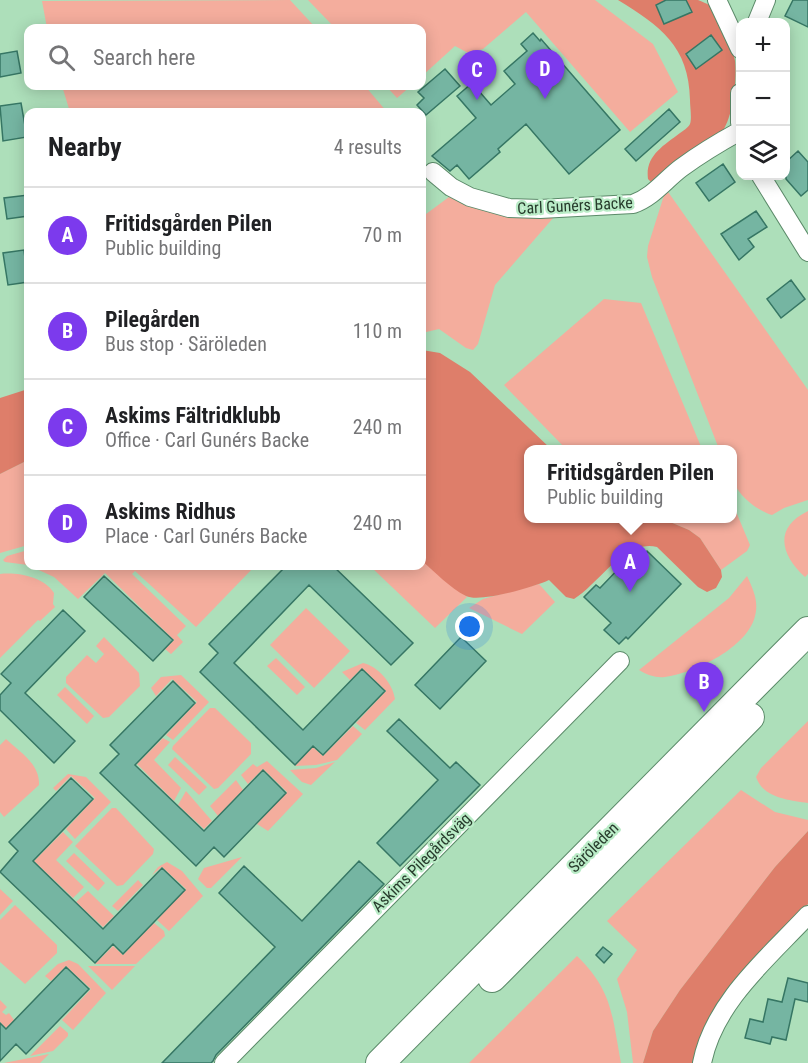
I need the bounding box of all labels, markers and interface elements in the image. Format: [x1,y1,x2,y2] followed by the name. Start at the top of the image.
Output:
[736,18,790,180] map controls
[736,18,790,72] button: +
[24,24,426,90] search box
[45,41,78,74] icon: search
[93,45,195,70] text: Search here
[526,50,564,99] pin: D
[458,51,496,100] pin: C
[736,72,790,126] button: −
[736,126,790,180] button: layers
[48,132,122,162] text: Nearby
[334,135,402,159] text: 4 results
[517,193,633,218] street label: Carl Gunérs Backe
[105,211,272,236] text: Fritidsgården Pilen
[62,223,73,247] text: A
[363,223,402,247] text: 70 m
[105,236,221,260] text: Public building
[105,307,200,332] text: Pilegården
[62,319,73,343] text: B
[353,319,402,343] text: 110 m
[105,332,267,356] text: Bus stop · Säröleden
[105,403,281,428] text: Askims Fältridklubb
[62,415,73,439] text: C
[353,415,402,439] text: 240 m
[105,428,309,452] text: Office · Carl Gunérs Backe
[524,445,737,523] popup
[547,460,714,485] text: Fritidsgården Pilen
[547,485,663,509] text: Public building
[105,499,236,524] text: Askims Ridhus
[62,511,73,535] text: D
[353,511,402,535] text: 240 m
[105,524,307,548] text: Place · Carl Gunérs Backe
[610,542,650,592] pin: A
[455,612,484,641] your location
[684,662,724,712] pin: B
[368,809,475,916] street label: Askims Pilegårdsväg
[564,818,622,876] street label: Säröleden

